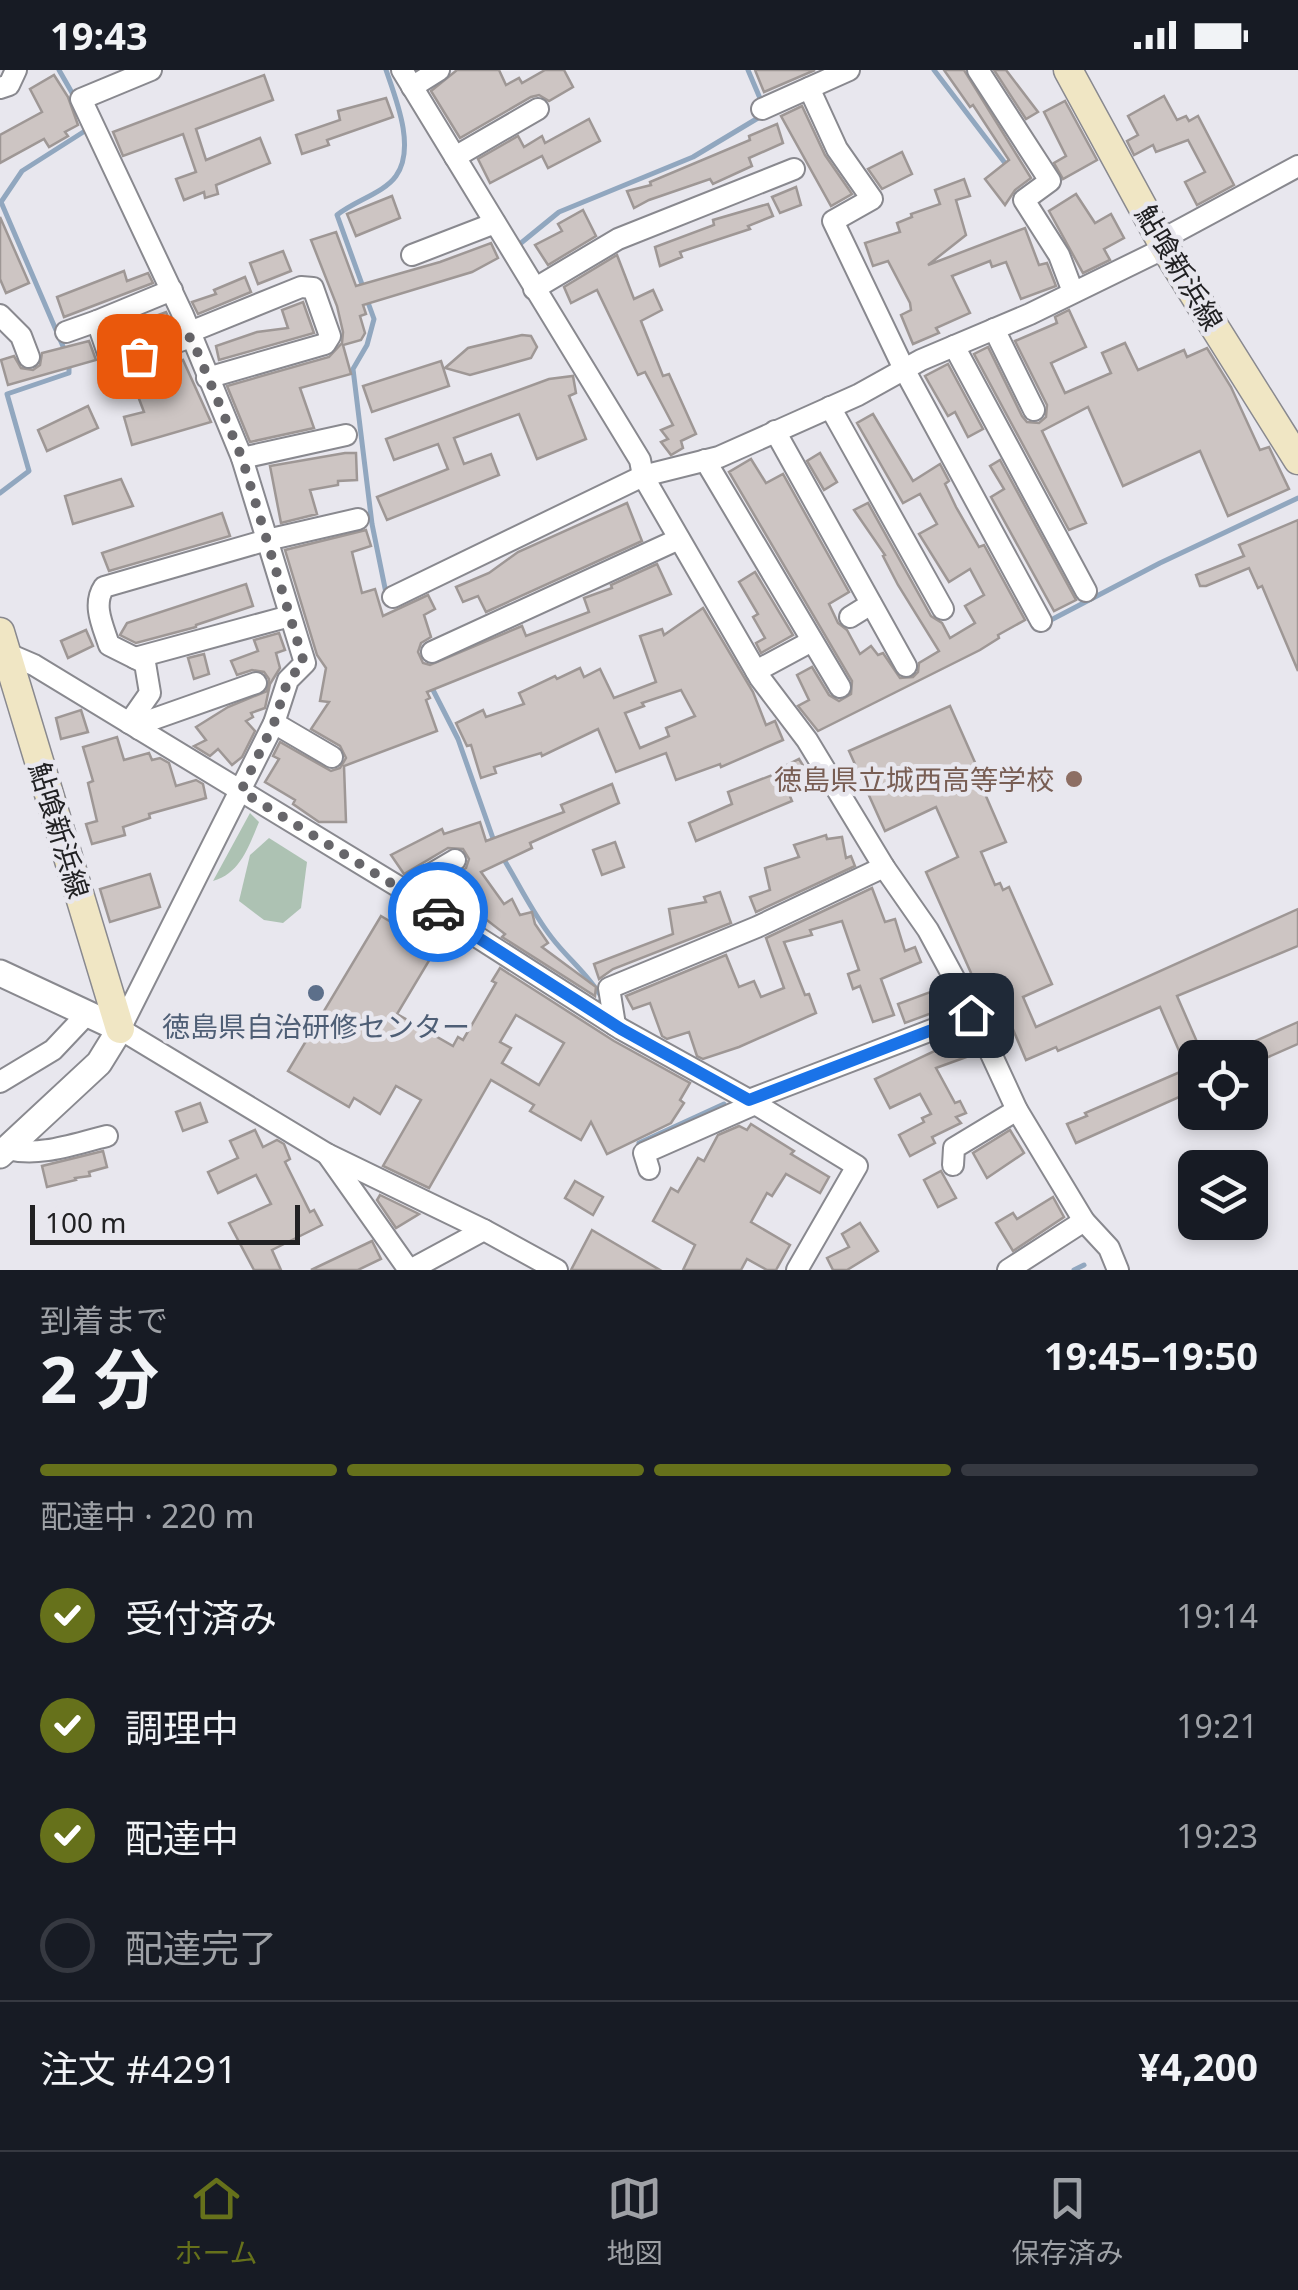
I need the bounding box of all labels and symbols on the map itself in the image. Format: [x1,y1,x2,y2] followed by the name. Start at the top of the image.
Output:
[1128,197,1232,337] street label: 鮎喰新浜線
[97,314,182,399] pin
[21,757,99,903] street label: 鮎喰新浜線
[774,760,1054,798] place label: 徳島県立城西高等学校
[1063,768,1085,790] marker: 徳島県立城西高等学校
[388,862,488,962] courier
[929,973,1014,1058] pin
[305,982,327,1004] marker: 徳島県自治研修センター
[162,1007,470,1045] place label: 徳島県自治研修センター
[30,1200,300,1244] scale bar

